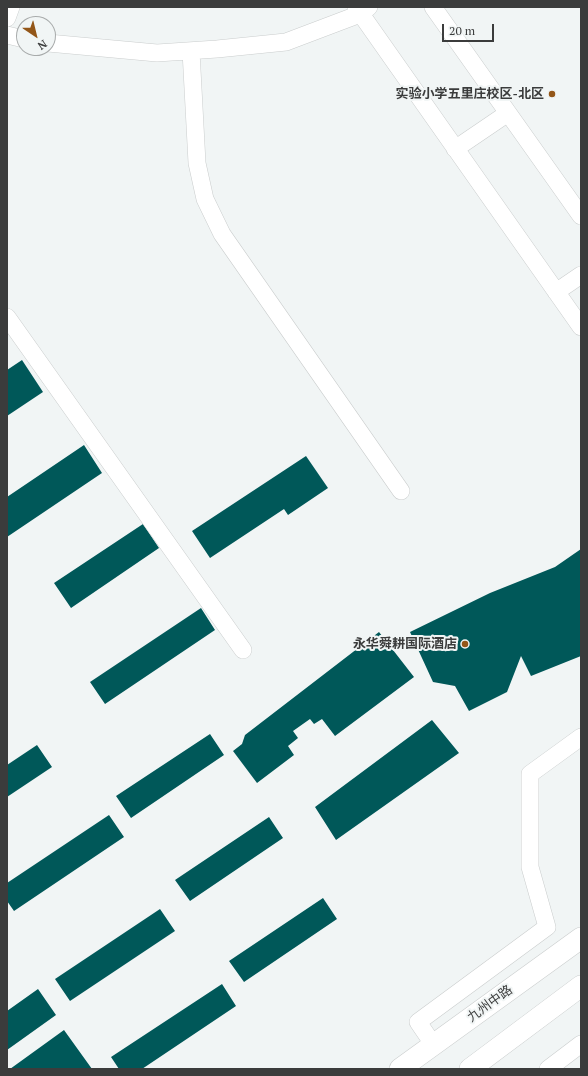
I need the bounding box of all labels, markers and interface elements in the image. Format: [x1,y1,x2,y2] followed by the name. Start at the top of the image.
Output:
[16,16,56,56] north arrow
[444,16,496,42] scale bar
[449,23,475,38] text: 20 m
[35,37,50,53] text: N
[396,86,544,102] place label: 实验小学五里庄校区-北区
[547,89,557,99] marker: 实验小学五里庄校区-北区
[353,636,457,652] place label: 永华舜耕国际酒店
[460,639,470,649] marker: 永华舜耕国际酒店
[464,982,516,1026] street label: 九州中路

